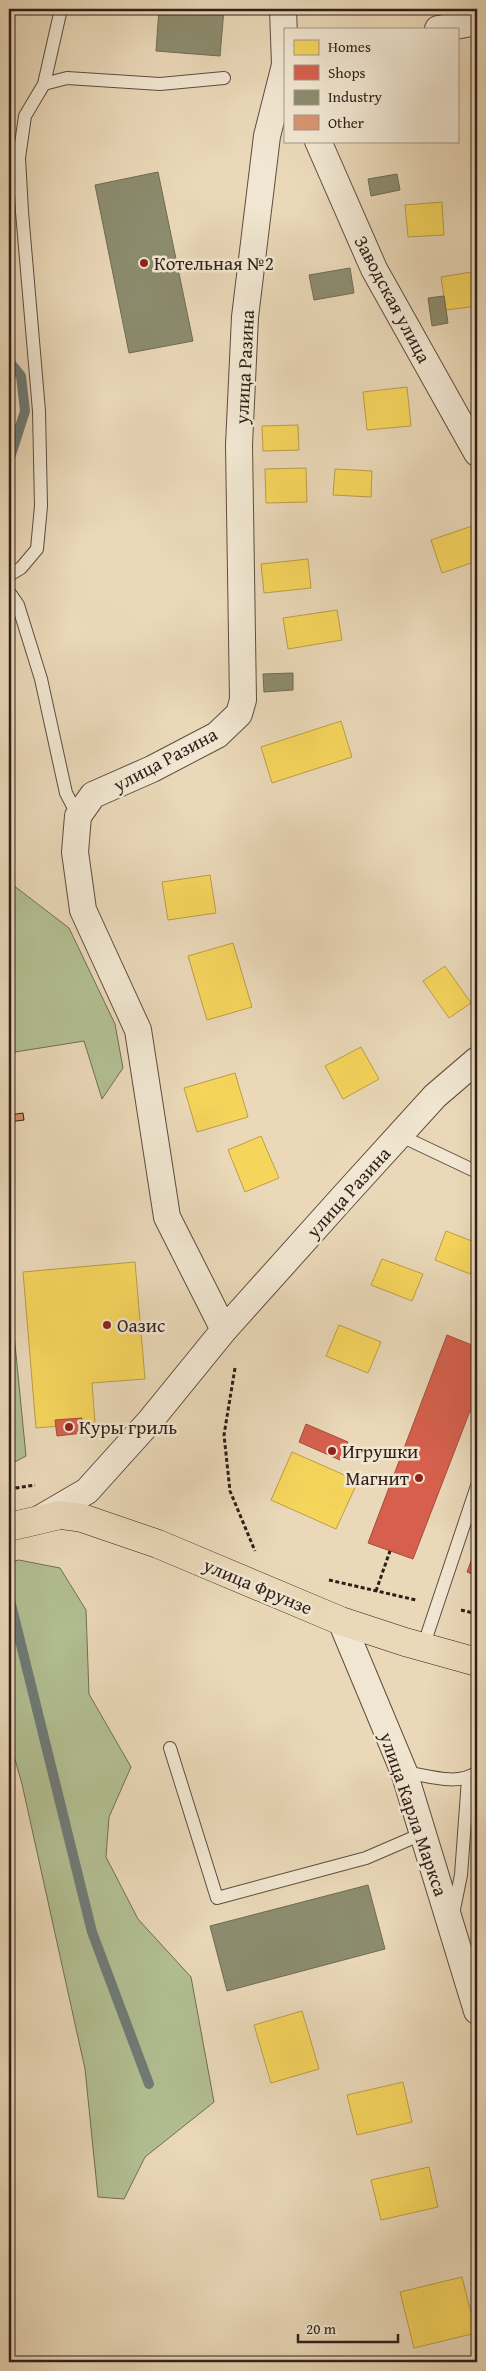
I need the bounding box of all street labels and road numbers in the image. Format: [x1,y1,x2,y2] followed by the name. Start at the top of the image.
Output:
[348,230,438,368] street label: Заводская улица
[227,309,261,426] street label: улица Разина
[107,720,222,799] street label: улица Разина
[299,1140,397,1245] street label: улица Разина
[198,1550,317,1622] street label: улица Фрунзе
[372,1727,455,1900] street label: улица Карла Маркса

